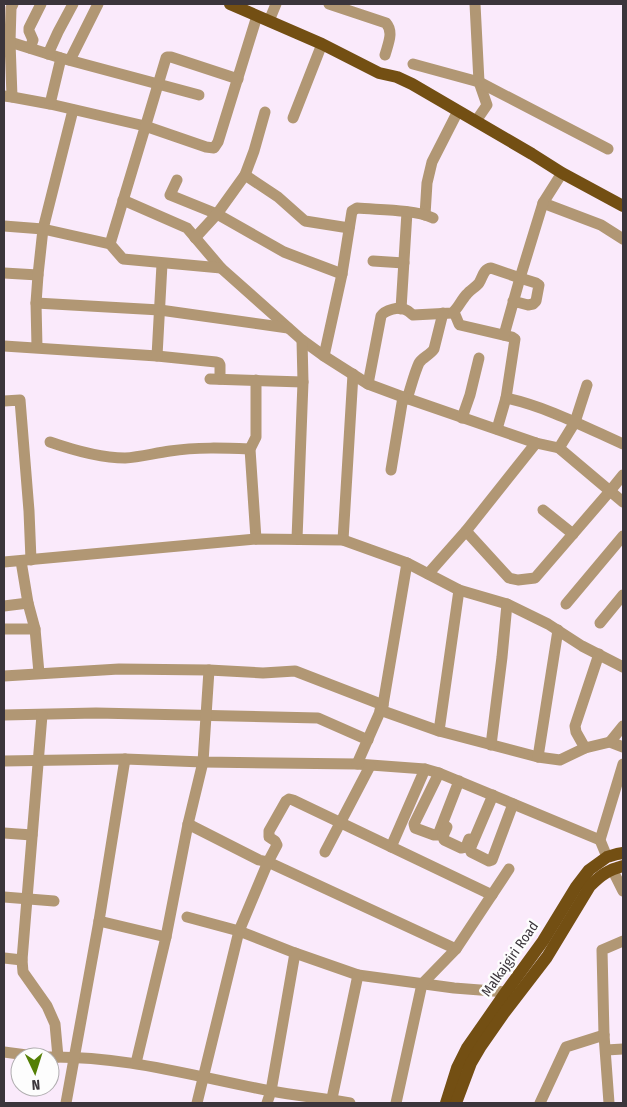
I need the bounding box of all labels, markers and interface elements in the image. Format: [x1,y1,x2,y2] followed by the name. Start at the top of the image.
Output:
[478,918,542,1000] street label: Malkajgiri Road
[10,1047,60,1097] north arrow
[31,1076,41,1093] text: N

